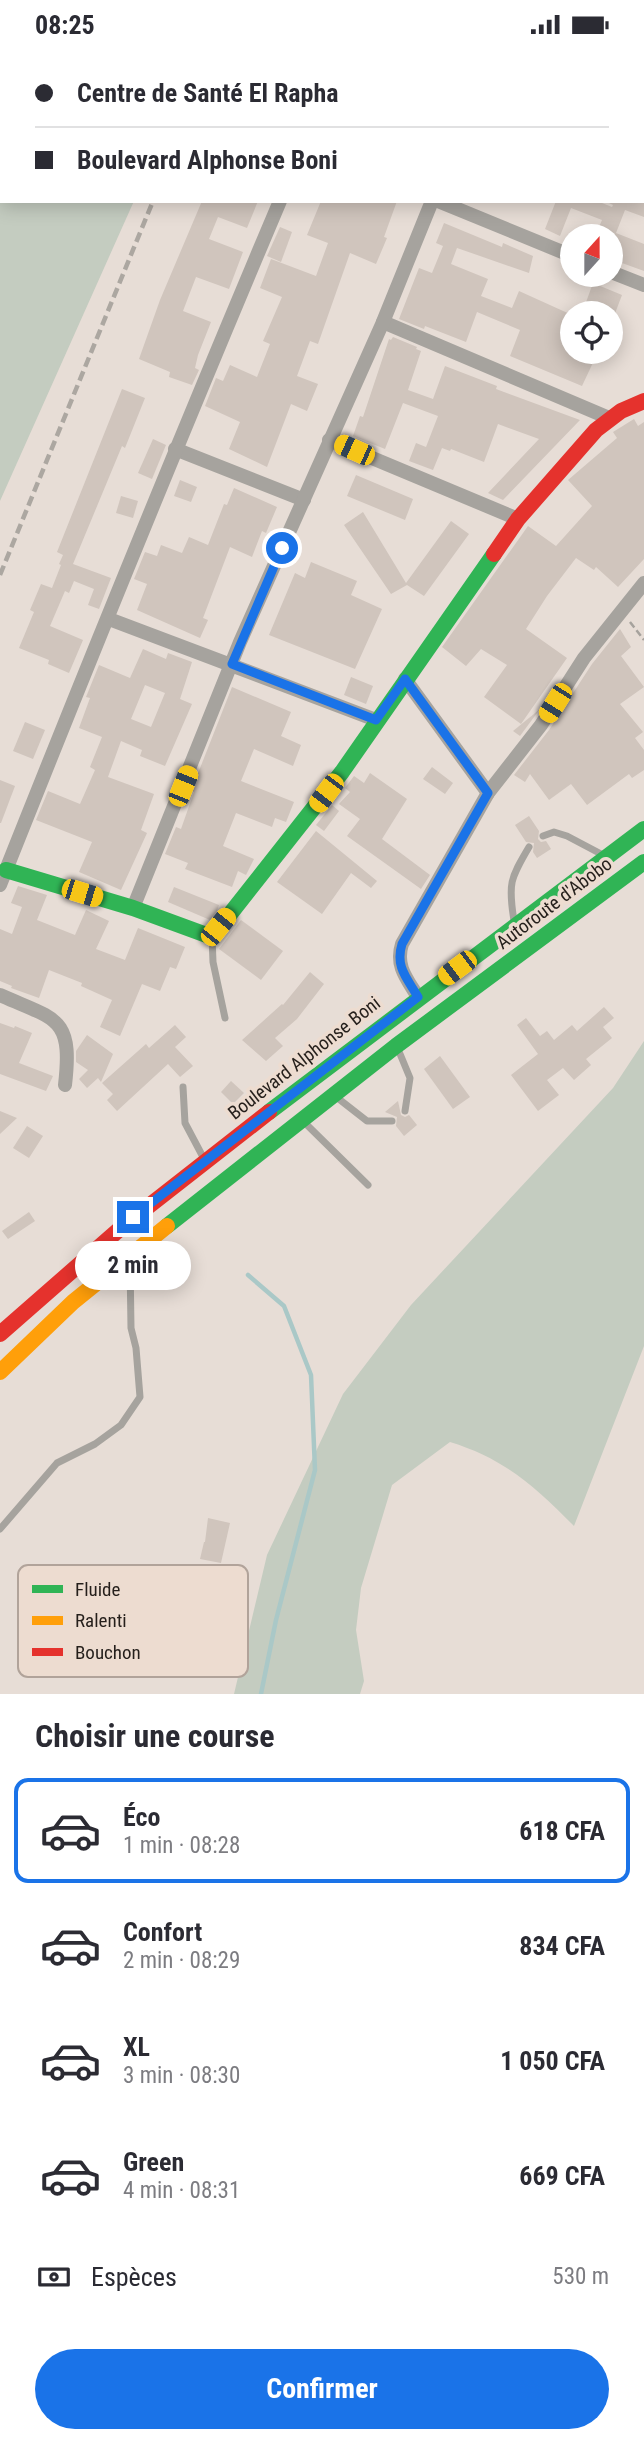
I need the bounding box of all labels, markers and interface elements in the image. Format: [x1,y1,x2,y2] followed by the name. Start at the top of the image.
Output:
[35,10,95,40] text: 08:25
[77,78,339,108] text: Centre de Santé El Rapha
[77,145,338,175] text: Boulevard Alphonse Boni
[560,224,623,287] north arrow
[560,224,623,364] map controls
[560,301,623,364] button: locate
[331,432,378,468] car
[266,532,298,564] route start
[535,680,576,726] car
[166,763,201,809] car
[305,770,348,816] car
[492,852,616,954] street label: Autoroute d'Abobo
[59,877,106,909] car
[197,904,240,950] car
[434,947,481,989] car
[223,991,385,1125] street label: Boulevard Alphonse Boni
[117,1201,149,1233] route end
[75,1241,191,1291] callout: 2 min
[107,1252,159,1279] text: 2 min
[18,1565,248,1677] legend
[75,1578,120,1601] text: Fluide
[75,1609,127,1632] text: Ralenti
[75,1641,141,1664] text: Bouchon
[35,1717,275,1755] text: Choisir une course
[39,1799,102,1862] icon: car
[123,1802,160,1832] text: Éco
[519,1816,605,1846] text: 618 CFA
[123,1832,240,1859] text: 1 min · 08:28
[39,1914,102,1977] icon: car
[123,1917,202,1947] text: Confort
[519,1931,605,1961] text: 834 CFA
[123,1947,240,1974] text: 2 min · 08:29
[39,2029,102,2092] icon: car
[123,2032,150,2062] text: XL
[500,2046,605,2076] text: 1 050 CFA
[123,2062,240,2089] text: 3 min · 08:30
[39,2144,102,2207] icon: car
[123,2147,184,2177] text: Green
[519,2161,605,2191] text: 669 CFA
[123,2177,240,2204] text: 4 min · 08:31
[35,2258,73,2296] icon: cash
[91,2262,177,2292] text: Espèces
[552,2263,609,2290] text: 530 m
[35,2349,609,2429] button: Confirmer

